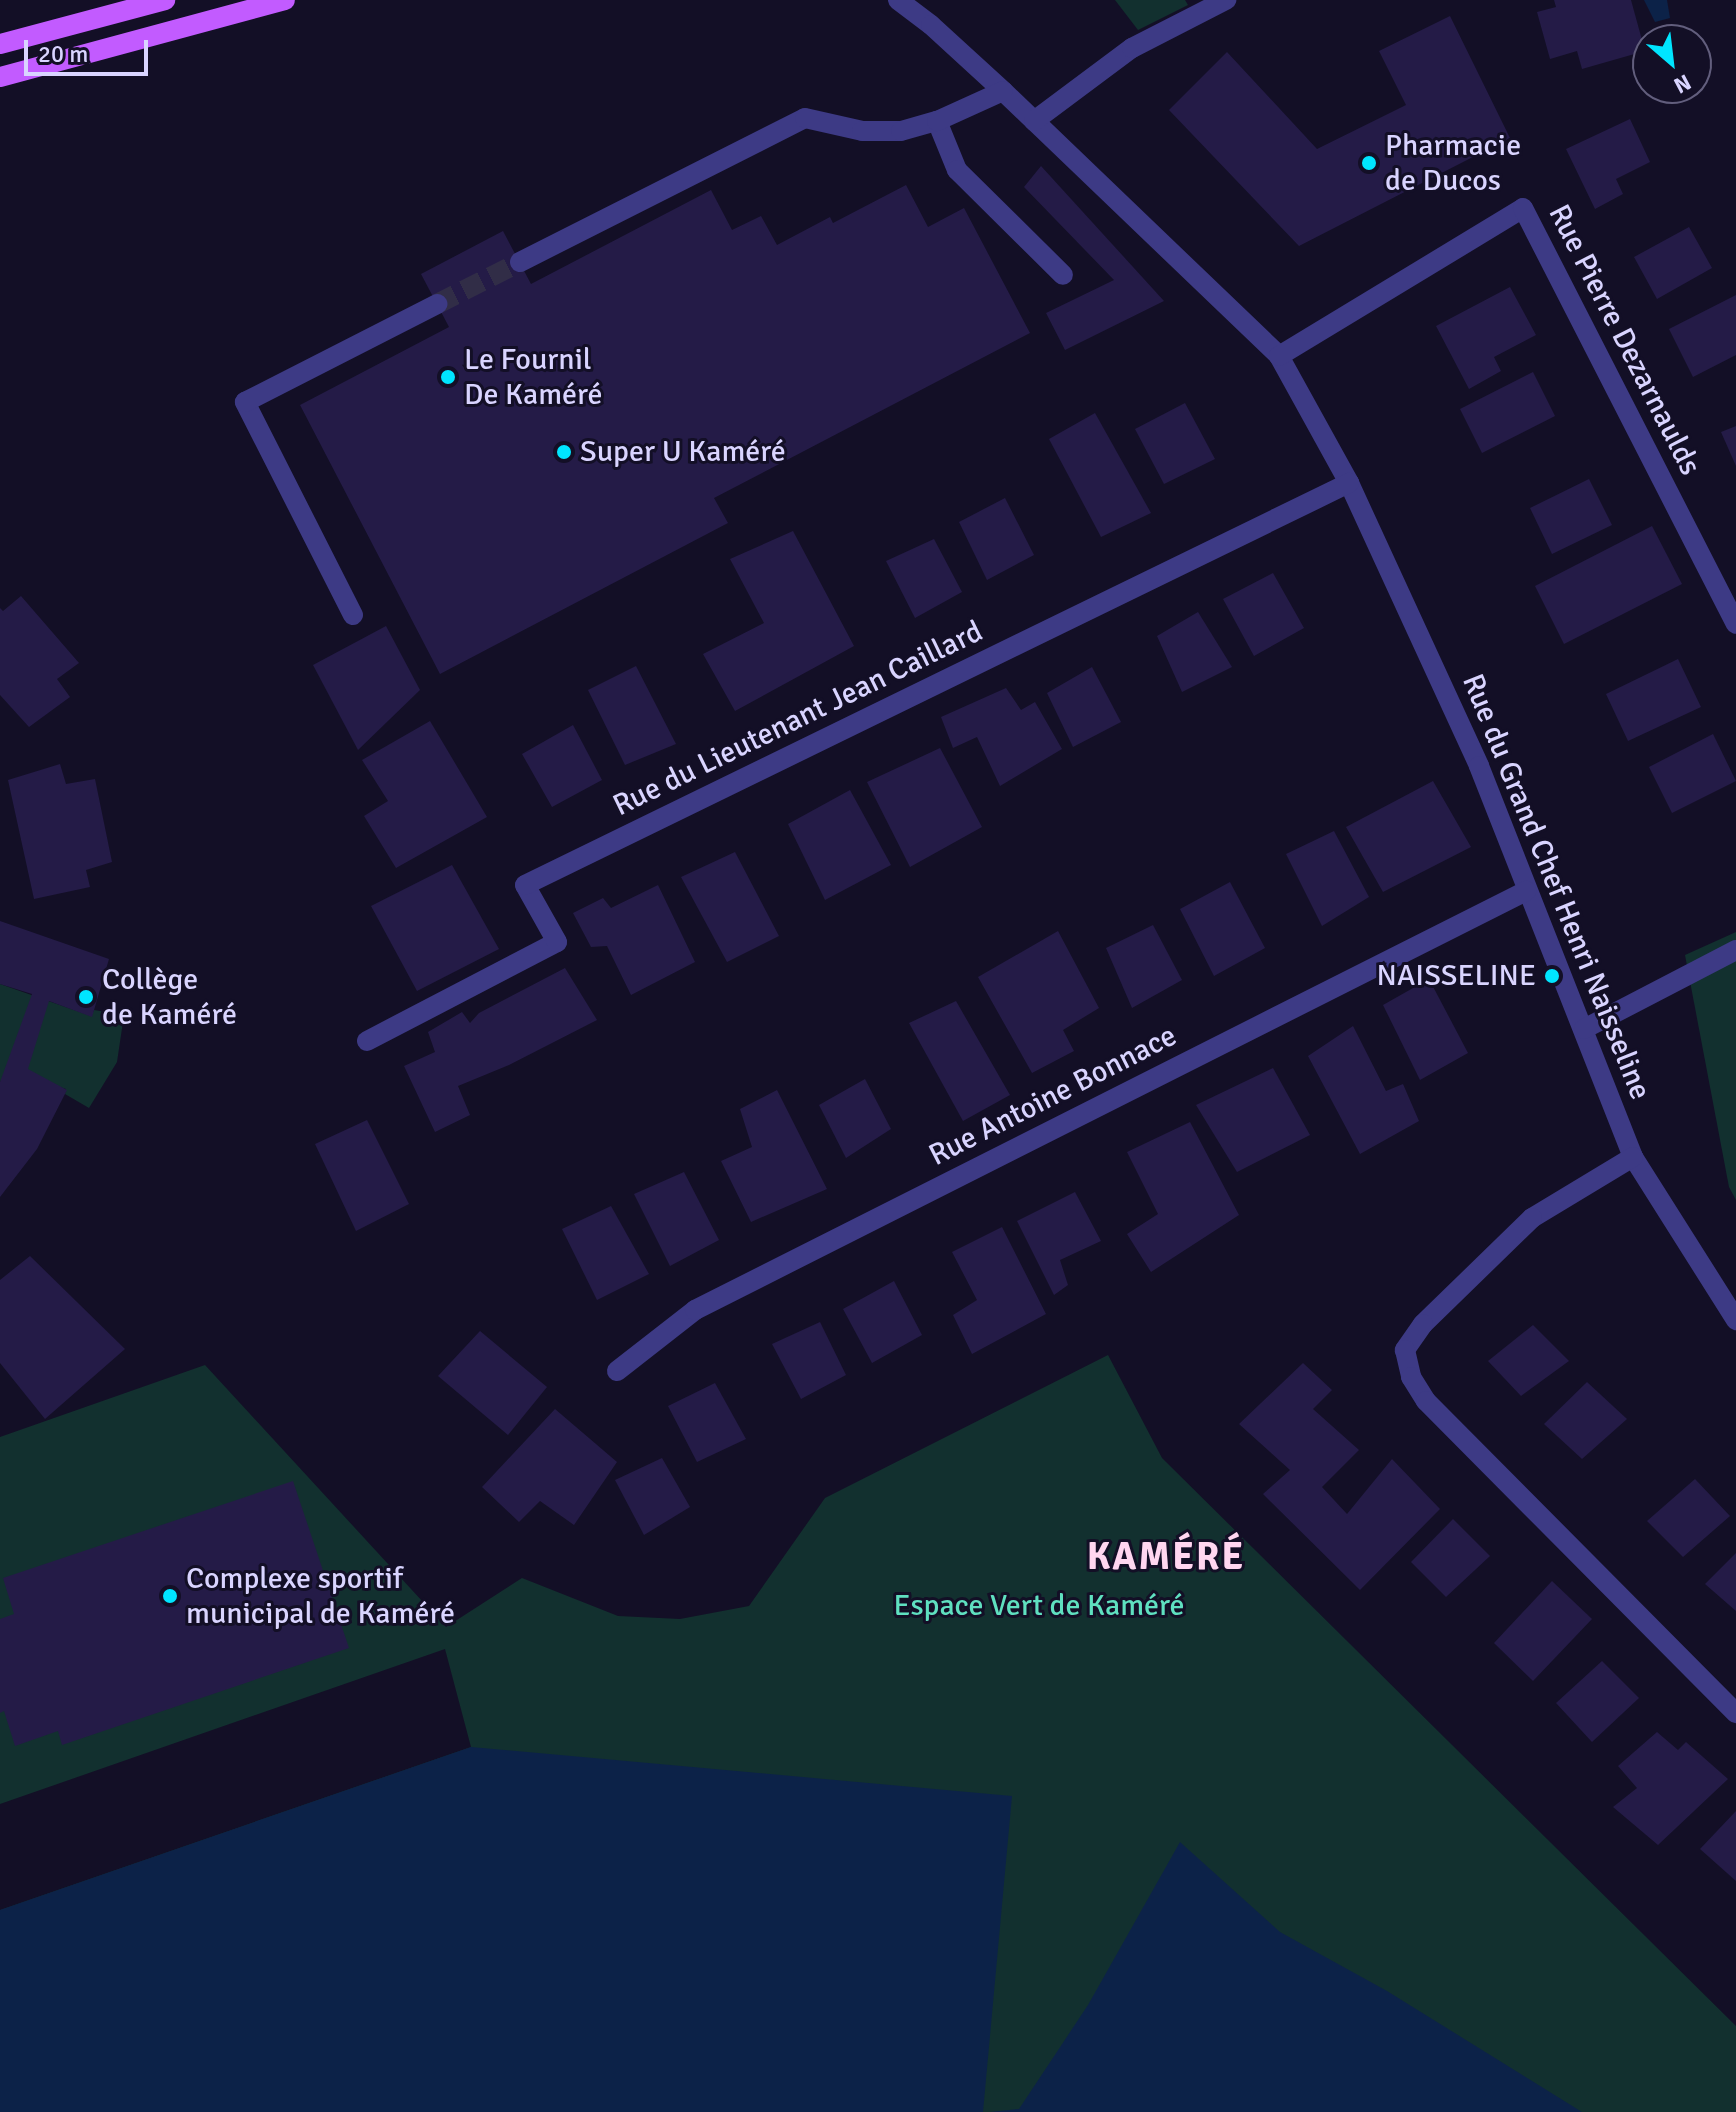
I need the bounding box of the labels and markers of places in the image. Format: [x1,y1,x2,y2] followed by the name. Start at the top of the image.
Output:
[1385,128,1521,198] place label: Pharmacie de Ducos
[1360,154,1378,172] marker: Pharmacie de Ducos
[464,342,603,412] place label: Le Fournil De Kaméré
[439,368,457,386] marker: Le Fournil De Kaméré
[580,434,786,470] place label: Super U Kaméré
[555,443,573,461] marker: Super U Kaméré
[1377,958,1536,994] place label: NAISSELINE
[102,962,237,1032] place label: Collège de Kaméré
[1543,967,1561,985] marker: NAISSELINE
[77,988,95,1006] marker: Collège de Kaméré
[186,1561,455,1632] place label: Complexe sportif municipal de Kaméré
[161,1587,179,1605] marker: Complexe sportif municipal de Kaméré

